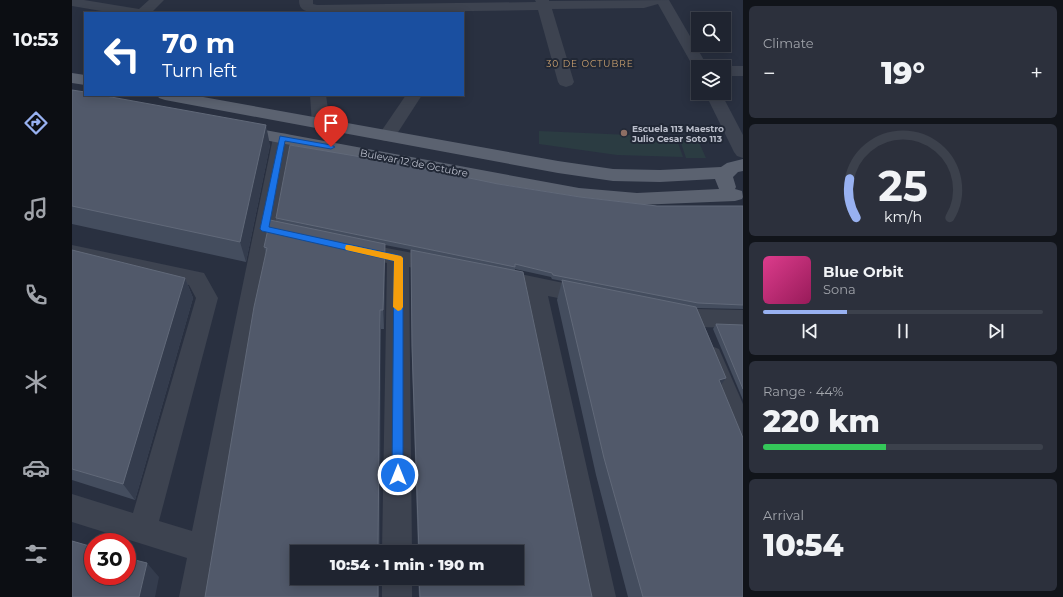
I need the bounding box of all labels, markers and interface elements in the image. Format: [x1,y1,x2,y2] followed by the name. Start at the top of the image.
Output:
[691,12,731,100] map controls
[691,12,731,52] button: search
[162,26,235,60] text: 70 m
[96,28,148,80] icon: left
[13,29,59,51] text: 10:53
[763,35,814,51] text: Climate
[881,55,925,92] text: 19°
[546,58,634,69] district label: 30 DE OCTUBRE
[162,60,237,82] text: Turn left
[691,60,731,100] button: layers
[763,60,776,87] text: −
[1030,60,1043,87] text: +
[314,106,348,147] pin
[22,109,50,137] icon: directions
[320,112,342,134] icon: arrive
[631,123,724,144] place label: Escuela 113 Maestro Julio Cesar Soto 113
[619,128,629,138] marker: Escuela 113 Maestro Julio Cesar Soto 113
[359,146,469,180] street label: Bulevar 12 de Octubre
[878,161,928,211] text: 25
[22,195,50,223] icon: music
[884,208,922,226] text: km/h
[823,262,903,281] text: Blue Orbit
[22,281,50,309] icon: phone
[823,281,856,297] text: Sona
[799,320,821,342] icon: previous
[892,320,914,342] icon: pause
[985,320,1007,342] icon: next
[22,368,50,396] icon: climate
[763,383,843,399] text: Range · 44%
[763,403,880,440] text: 220 km
[22,454,50,482] icon: car
[377,454,419,496] position arrow
[763,507,804,523] text: Arrival
[763,527,843,564] text: 10:54
[84,533,136,585] speed limit sign: 30
[22,540,50,568] icon: filters
[330,555,484,574] text: 10:54 · 1 min · 190 m

